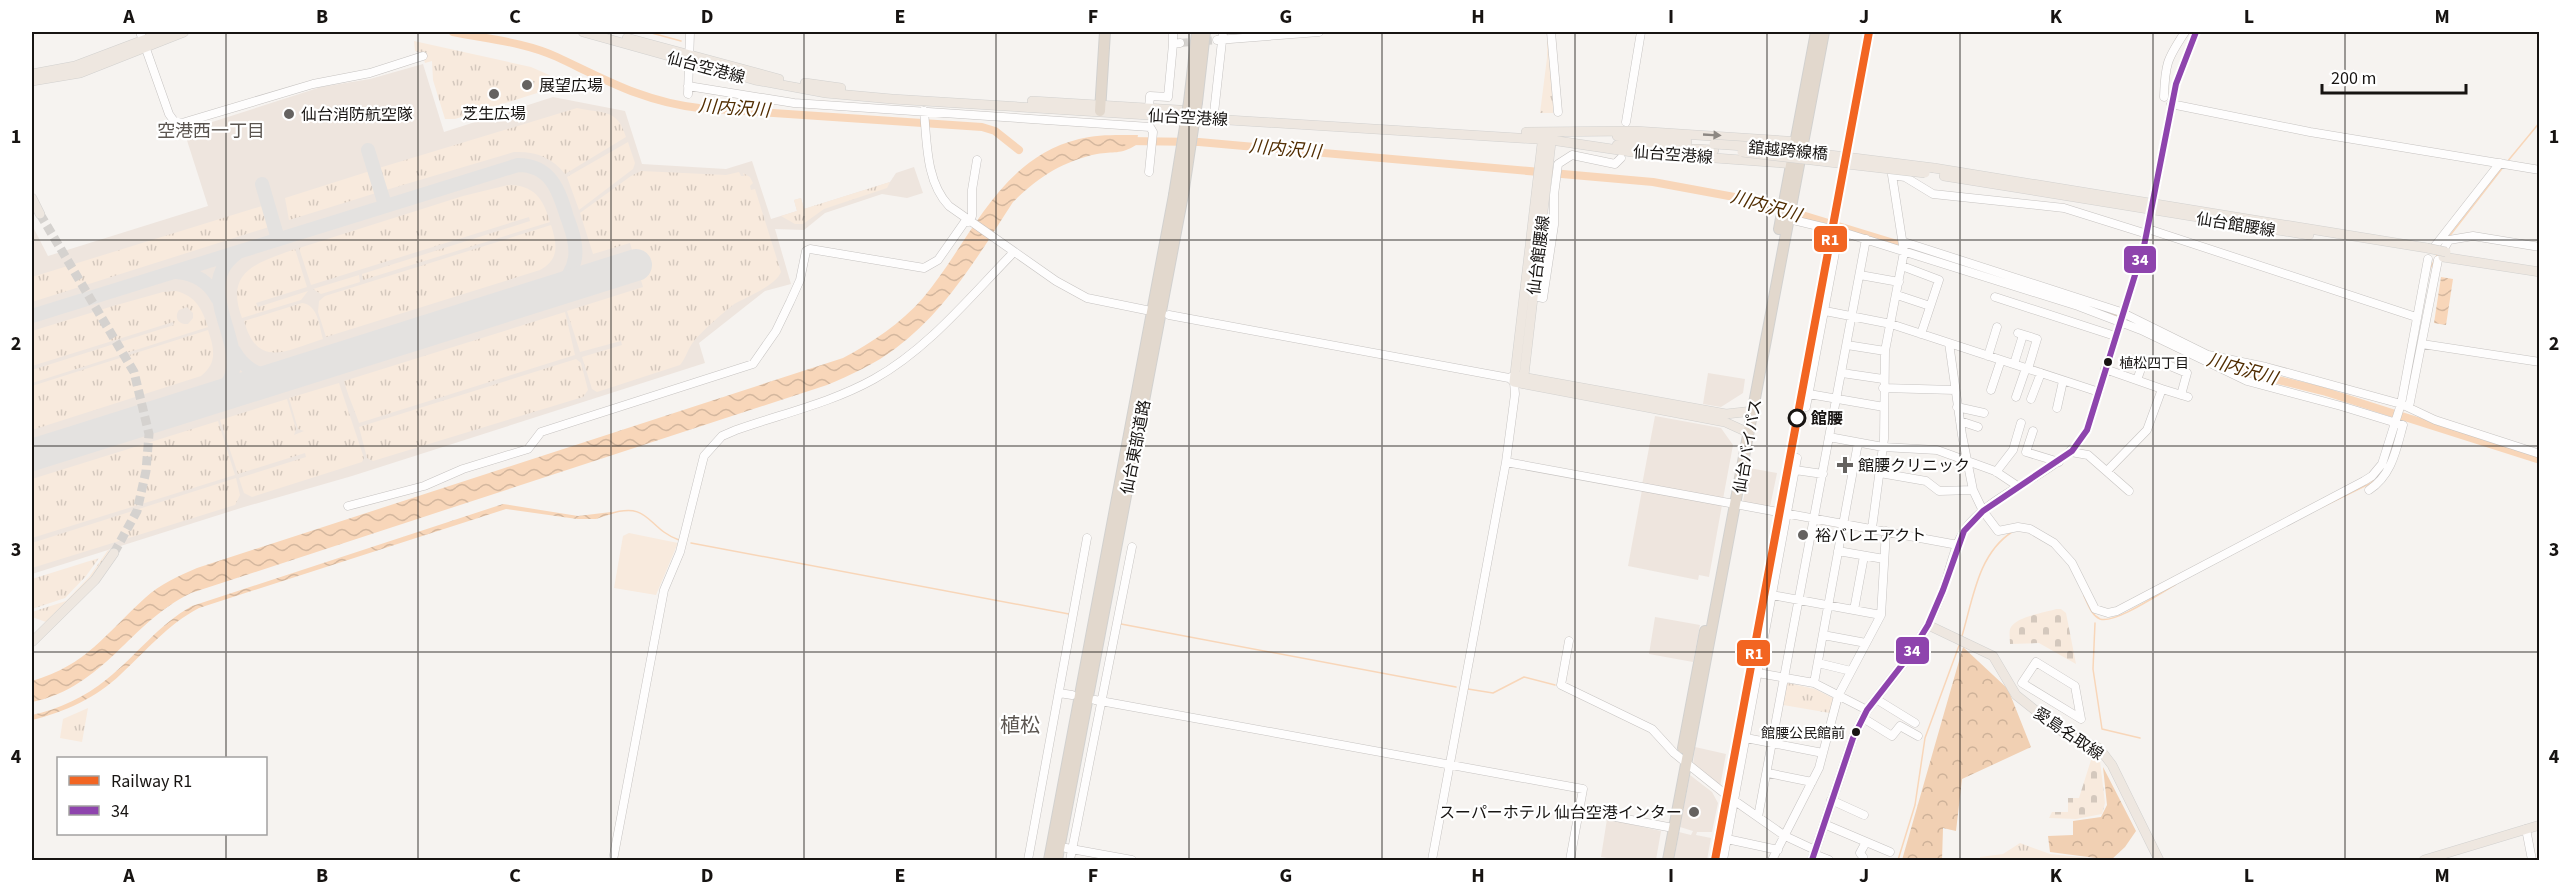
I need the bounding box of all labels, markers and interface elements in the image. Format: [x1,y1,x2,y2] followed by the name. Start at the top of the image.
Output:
[122,3,135,31] text: A
[316,3,328,31] text: B
[509,3,521,31] text: C
[701,3,713,31] text: D
[895,3,905,31] text: E
[1088,3,1098,31] text: F
[1280,3,1292,31] text: G
[1471,3,1485,31] text: H
[1668,3,1674,31] text: I
[1859,3,1869,31] text: J
[2050,3,2063,31] text: K
[2244,3,2254,31] text: L
[2434,3,2450,31] text: M
[664,47,747,89] street label: 仙台空港線
[2322,57,2466,95] scale bar
[2331,66,2376,91] text: 200 m
[539,75,603,97] place label: 展望広場
[520,78,534,92] marker: 展望広場
[487,87,501,101] marker: 芝生広場
[697,94,773,124] water label: 川内沢川
[462,103,526,125] place label: 芝生広場
[301,104,413,126] place label: 仙台消防航空隊
[1147,105,1228,131] street label: 仙台空港線
[282,107,296,121] marker: 仙台消防航空隊
[157,119,265,144] district label: 空港西一丁目
[11,123,21,151] text: 1
[2549,123,2559,151] text: 1
[1703,130,1722,139] one-way arrow
[1248,134,1324,165] water label: 川内沢川
[1747,137,1829,165] street label: 舘越跨線橋
[1632,141,1714,169] street label: 仙台空港線
[1728,185,1806,229] water label: 川内沢川
[2195,208,2277,242] street label: 仙台館腰線
[1523,214,1555,296] street label: 仙台館腰線
[1813,225,1848,253] line badge: R1
[1821,229,1839,251] text: R1
[2123,245,2157,274] line badge: 34
[2132,249,2149,271] text: 34
[11,330,21,358] text: 2
[2549,330,2559,358] text: 2
[2204,348,2282,392] water label: 川内沢川
[2119,354,2189,374] place label: 植松四丁目
[2102,356,2114,368] marker: 植松四丁目
[1729,397,1767,495] street label: 仙台バイパス
[1116,398,1156,496] street label: 仙台東部道路
[1811,408,1843,430] place label: 館腰
[1788,409,1806,427] marker: 館腰
[1858,455,1970,477] place label: 館腰クリニック
[1836,456,1854,474] marker: 館腰クリニック
[1815,525,1926,547] place label: 裕バレエアクト
[1796,528,1810,542] marker: 裕バレエアクト
[11,536,21,564] text: 3
[2549,536,2559,564] text: 3
[1895,636,1930,665] line badge: 34
[1736,639,1771,667] line badge: R1
[1904,640,1921,662] text: 34
[1745,643,1763,665] text: R1
[2029,702,2108,765] street label: 愛島名取線
[1000,712,1040,740] district label: 植松
[1761,724,1845,744] place label: 館腰公民館前
[1850,726,1862,738] marker: 館腰公民館前
[11,743,22,771] text: 4
[2549,743,2560,771] text: 4
[57,757,267,835] legend
[111,769,192,794] text: Railway R1
[111,799,129,824] text: 34
[1439,802,1682,824] place label: スーパーホテル 仙台空港インター
[1687,805,1701,819] marker: スーパーホテル 仙台空港インター
[122,862,135,890] text: A
[316,862,328,890] text: B
[509,862,521,890] text: C
[701,862,713,890] text: D
[895,862,905,890] text: E
[1088,862,1098,890] text: F
[1280,862,1292,890] text: G
[1471,862,1485,890] text: H
[1668,862,1674,890] text: I
[1859,862,1869,890] text: J
[2050,862,2063,890] text: K
[2244,862,2254,890] text: L
[2434,862,2450,890] text: M

